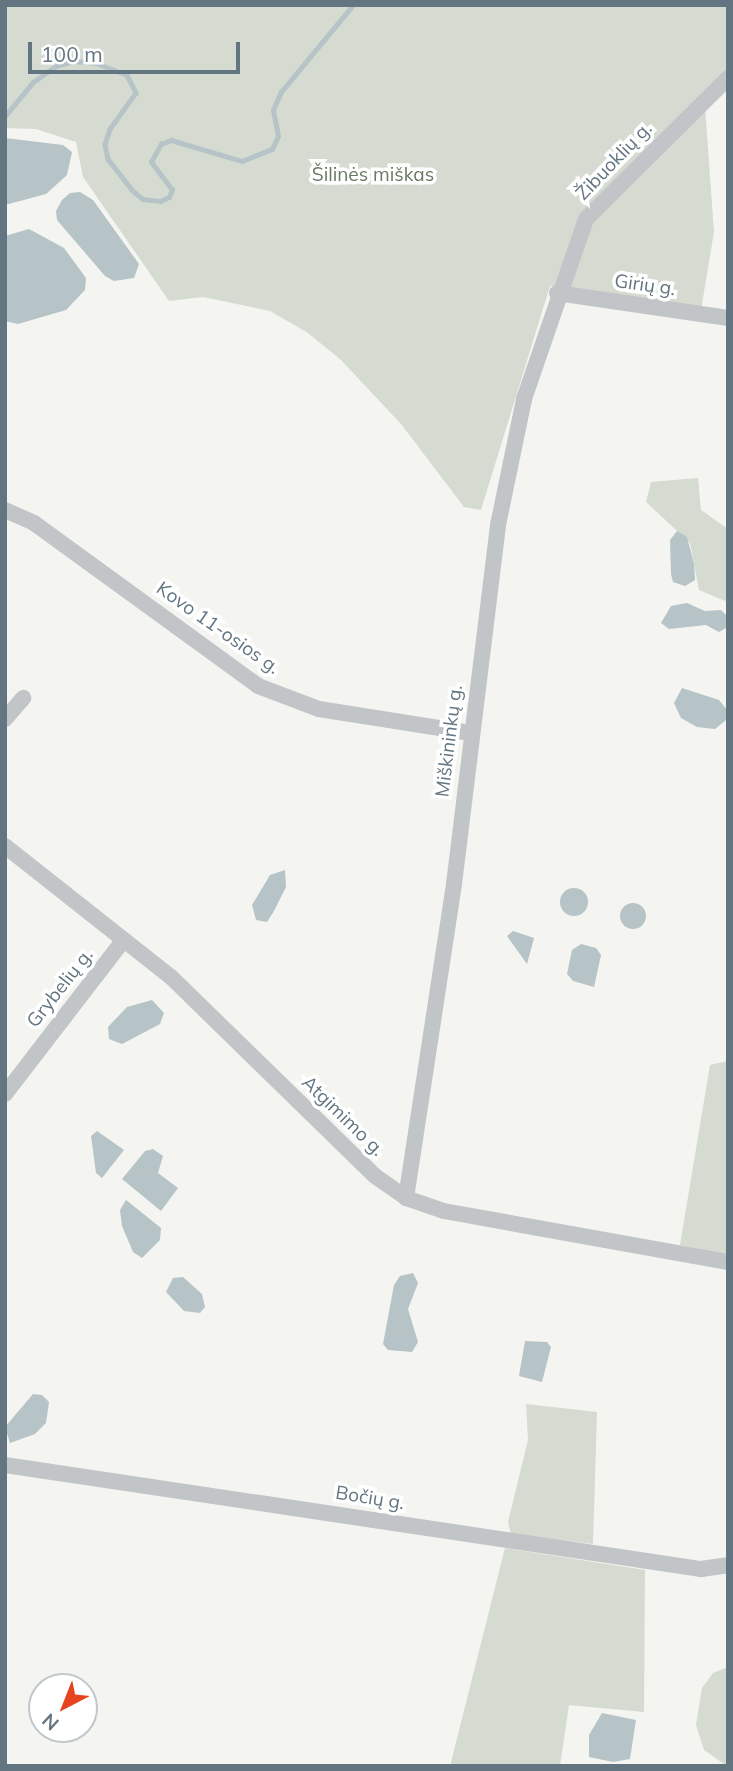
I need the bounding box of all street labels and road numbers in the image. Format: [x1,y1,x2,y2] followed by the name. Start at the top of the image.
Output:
[571,117,657,205] street label: Žibuoklių g.
[613,269,677,301] street label: Girių g.
[152,577,284,679] street label: Kovo 11-osios g.
[431,684,467,798] street label: Miškininkų g.
[22,944,98,1032] street label: Grybelių g.
[297,1071,389,1161] street label: Atgimimo g.
[334,1481,406,1515] street label: Bočių g.

